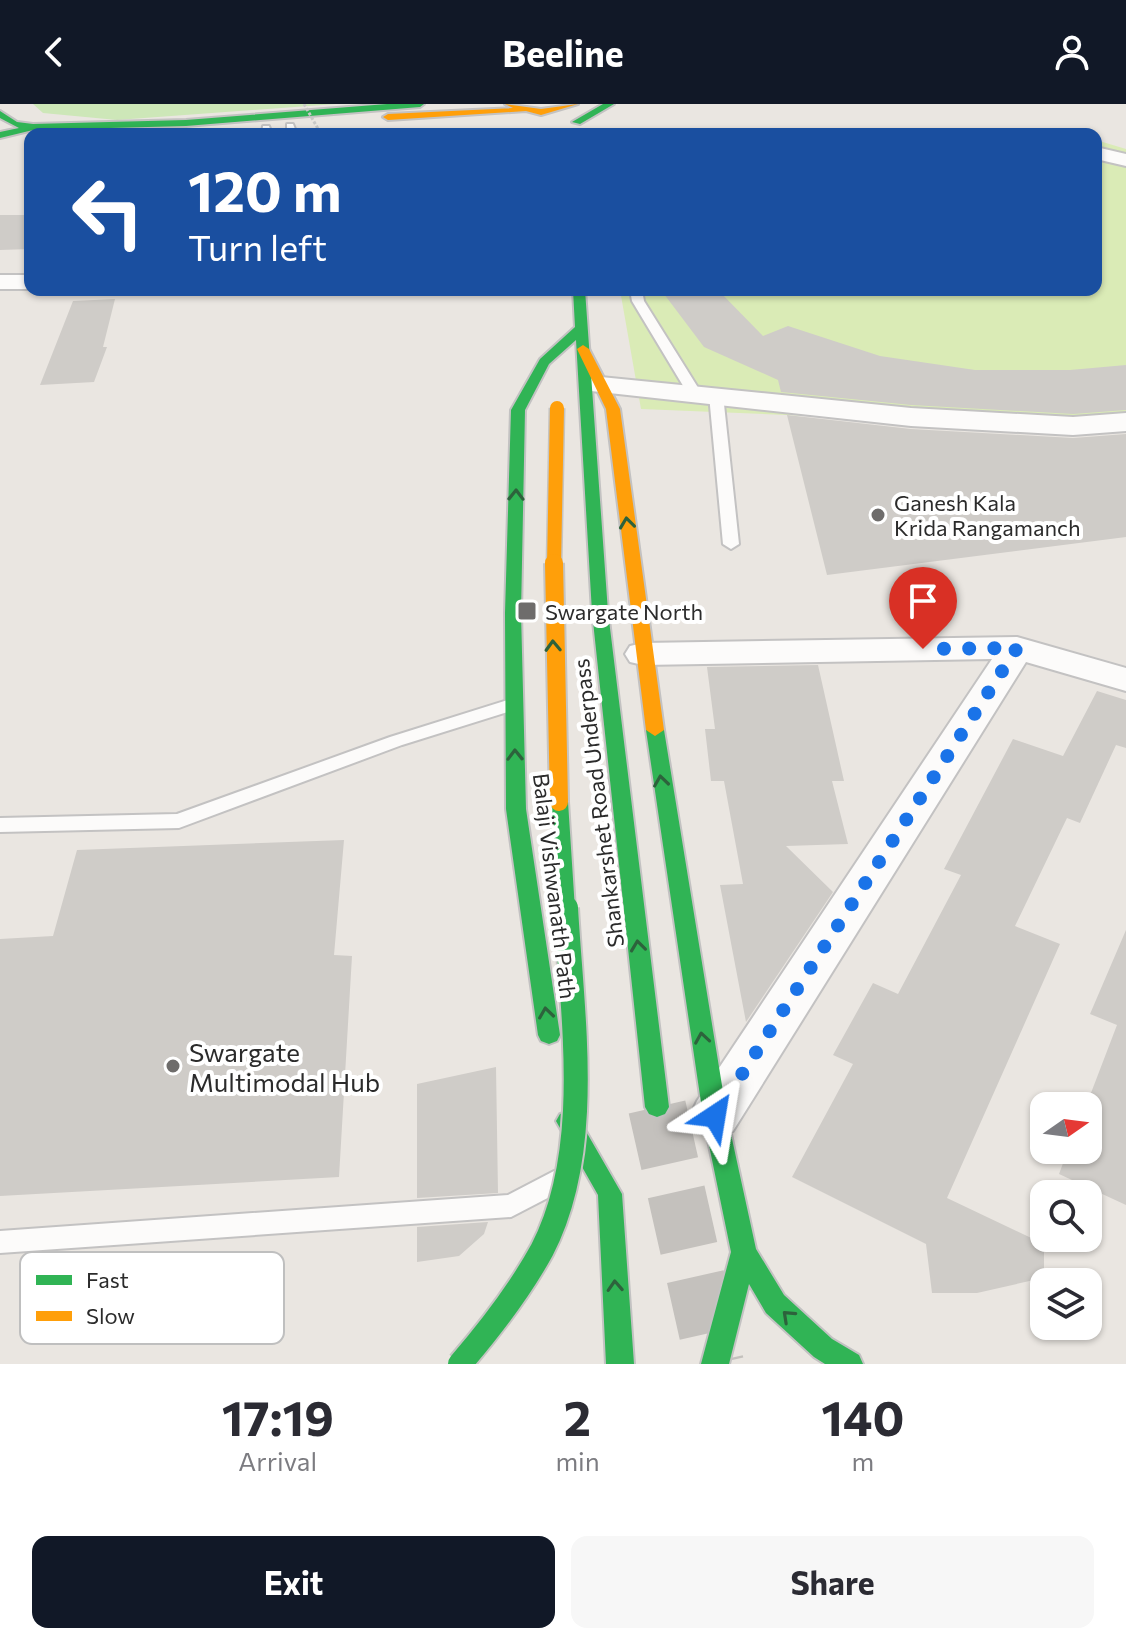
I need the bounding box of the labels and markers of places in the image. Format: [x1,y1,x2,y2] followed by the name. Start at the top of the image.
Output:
[894,489,1080,541] place label: Ganesh Kala Krida Rangamanch
[869,506,887,524] marker: Ganesh Kala Krida Rangamanch
[889,567,957,649] pin
[545,598,703,625] place label: Swargate North
[516,600,538,622] marker: Swargate North
[189,1036,380,1097] place label: Swargate Multimodal Hub
[164,1057,182,1075] marker: Swargate Multimodal Hub

